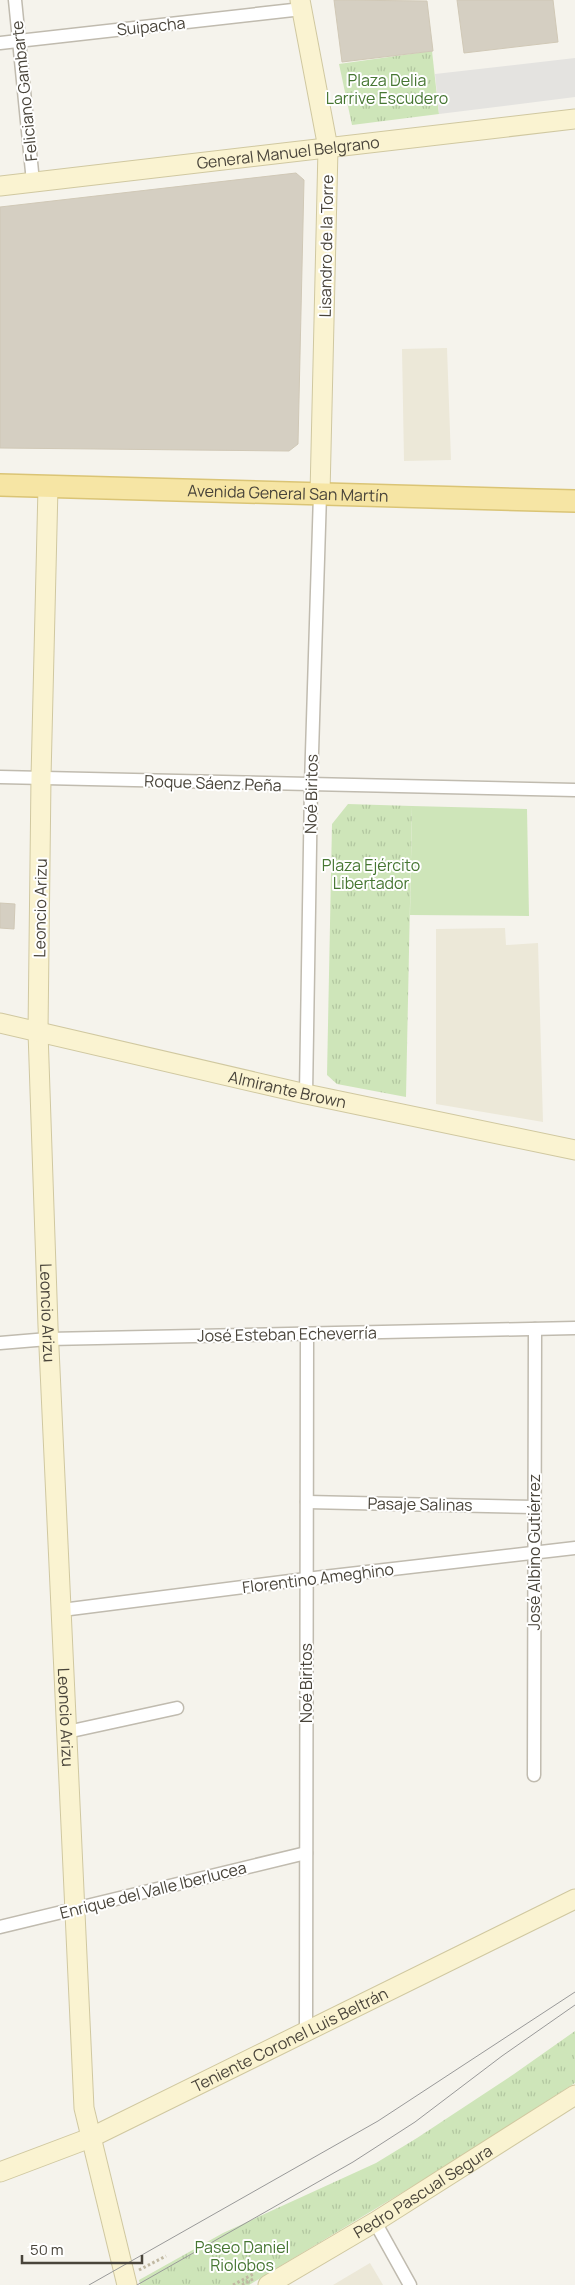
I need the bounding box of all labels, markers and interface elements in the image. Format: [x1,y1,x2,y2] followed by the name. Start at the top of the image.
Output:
[116,11,186,41] street label: Suipacha
[6,20,42,162] street label: Feliciano Gambarte
[326,69,448,109] park label: Plaza Delia Larrive Escudero
[195,131,381,174] street label: General Manuel Belgrano
[314,174,338,318] street label: Lisandro de la Torre
[187,479,389,507] street label: Avenida General San Martín
[299,754,323,834] street label: Noé Biritos
[144,770,282,796] street label: Roque Sáenz Peña
[322,854,420,894] park label: Plaza Ejército Libertador
[28,858,52,958] street label: Leoncio Arizu
[226,1065,348,1113] street label: Almirante Brown
[35,1263,61,1363] street label: Leoncio Arizu
[197,1321,377,1347] street label: José Esteban Echeverría
[523,1474,545,1630] street label: José Albino Gutiérrez
[367,1492,473,1516] street label: Pasaje Salinas
[241,1558,395,1598] street label: Florentino Ameghino
[295,1643,317,1723] street label: Noé Biritos
[53,1667,79,1767] street label: Leoncio Arizu
[57,1856,249,1924] street label: Enrique del Valle Iberlucea
[188,1982,392,2097] street label: Teniente Coronel Luis Beltrán
[349,2139,496,2243] street label: Pedro Pascual Segura
[22,2232,142,2264] scale bar
[195,2236,289,2276] park label: Paseo Daniel Riolobos
[30,2239,64,2260] text: 50 m

